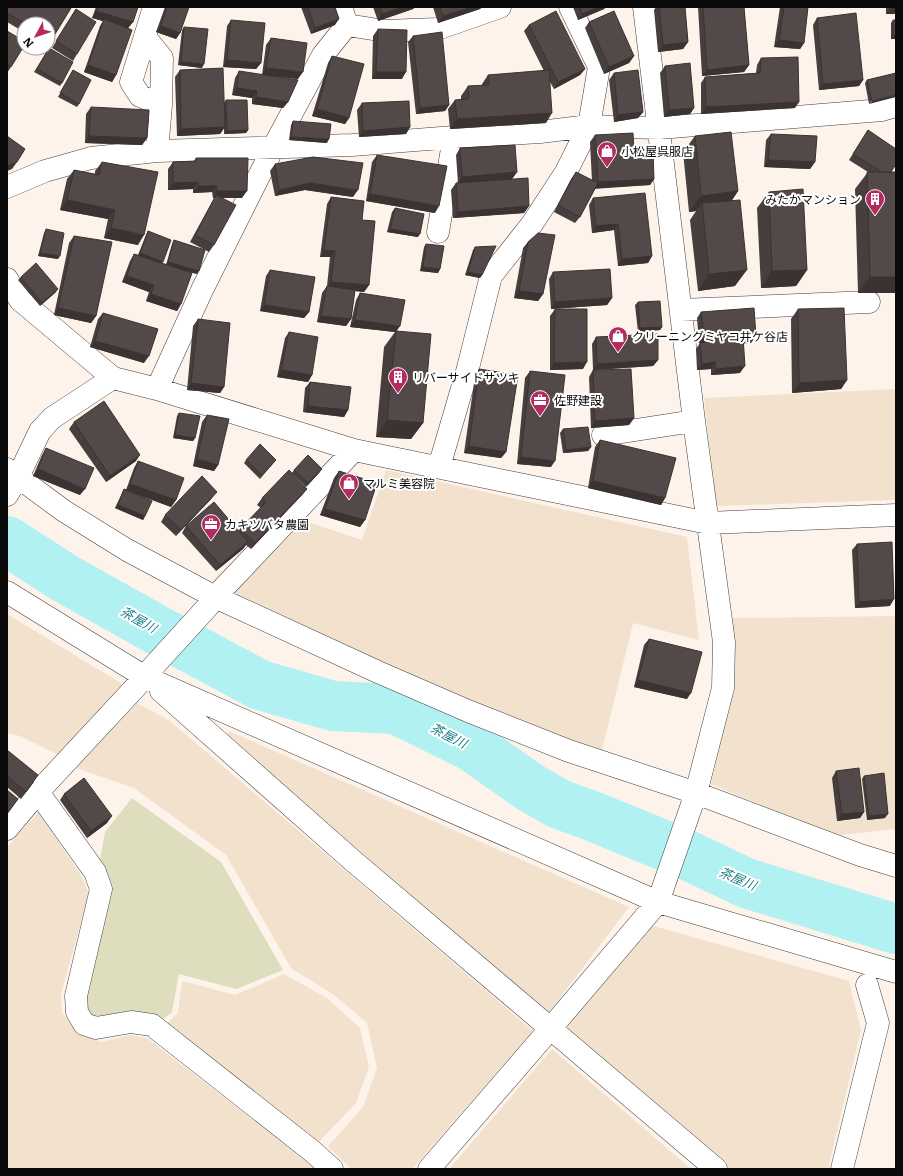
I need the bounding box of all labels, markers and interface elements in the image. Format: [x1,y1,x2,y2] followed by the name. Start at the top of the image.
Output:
[16,16,56,56] north arrow
[18,34,37,52] text: N
[596,140,618,168] shop icon: 小松屋呉服店
[621,142,693,160] place label: 小松屋呉服店
[864,188,886,216] building icon: みたかマンション
[765,190,861,208] place label: みたかマンション
[607,325,629,353] shop icon: クリーニングミヤコ井ケ谷店
[632,327,788,345] place label: クリーニングミヤコ井ケ谷店
[387,366,409,394] building icon: リバーサイドサツキ
[412,368,520,386] place label: リバーサイドサツキ
[529,389,551,417] office icon: 佐野建設
[554,391,602,409] place label: 佐野建設
[338,472,360,500] shop icon: マルミ美容院
[363,474,435,492] place label: マルミ美容院
[200,513,222,541] office icon: カキツバタ農園
[225,515,309,533] place label: カキツバタ農園
[117,601,162,638] water label: 茶屋川
[427,718,472,753] water label: 茶屋川
[716,862,761,895] water label: 茶屋川

